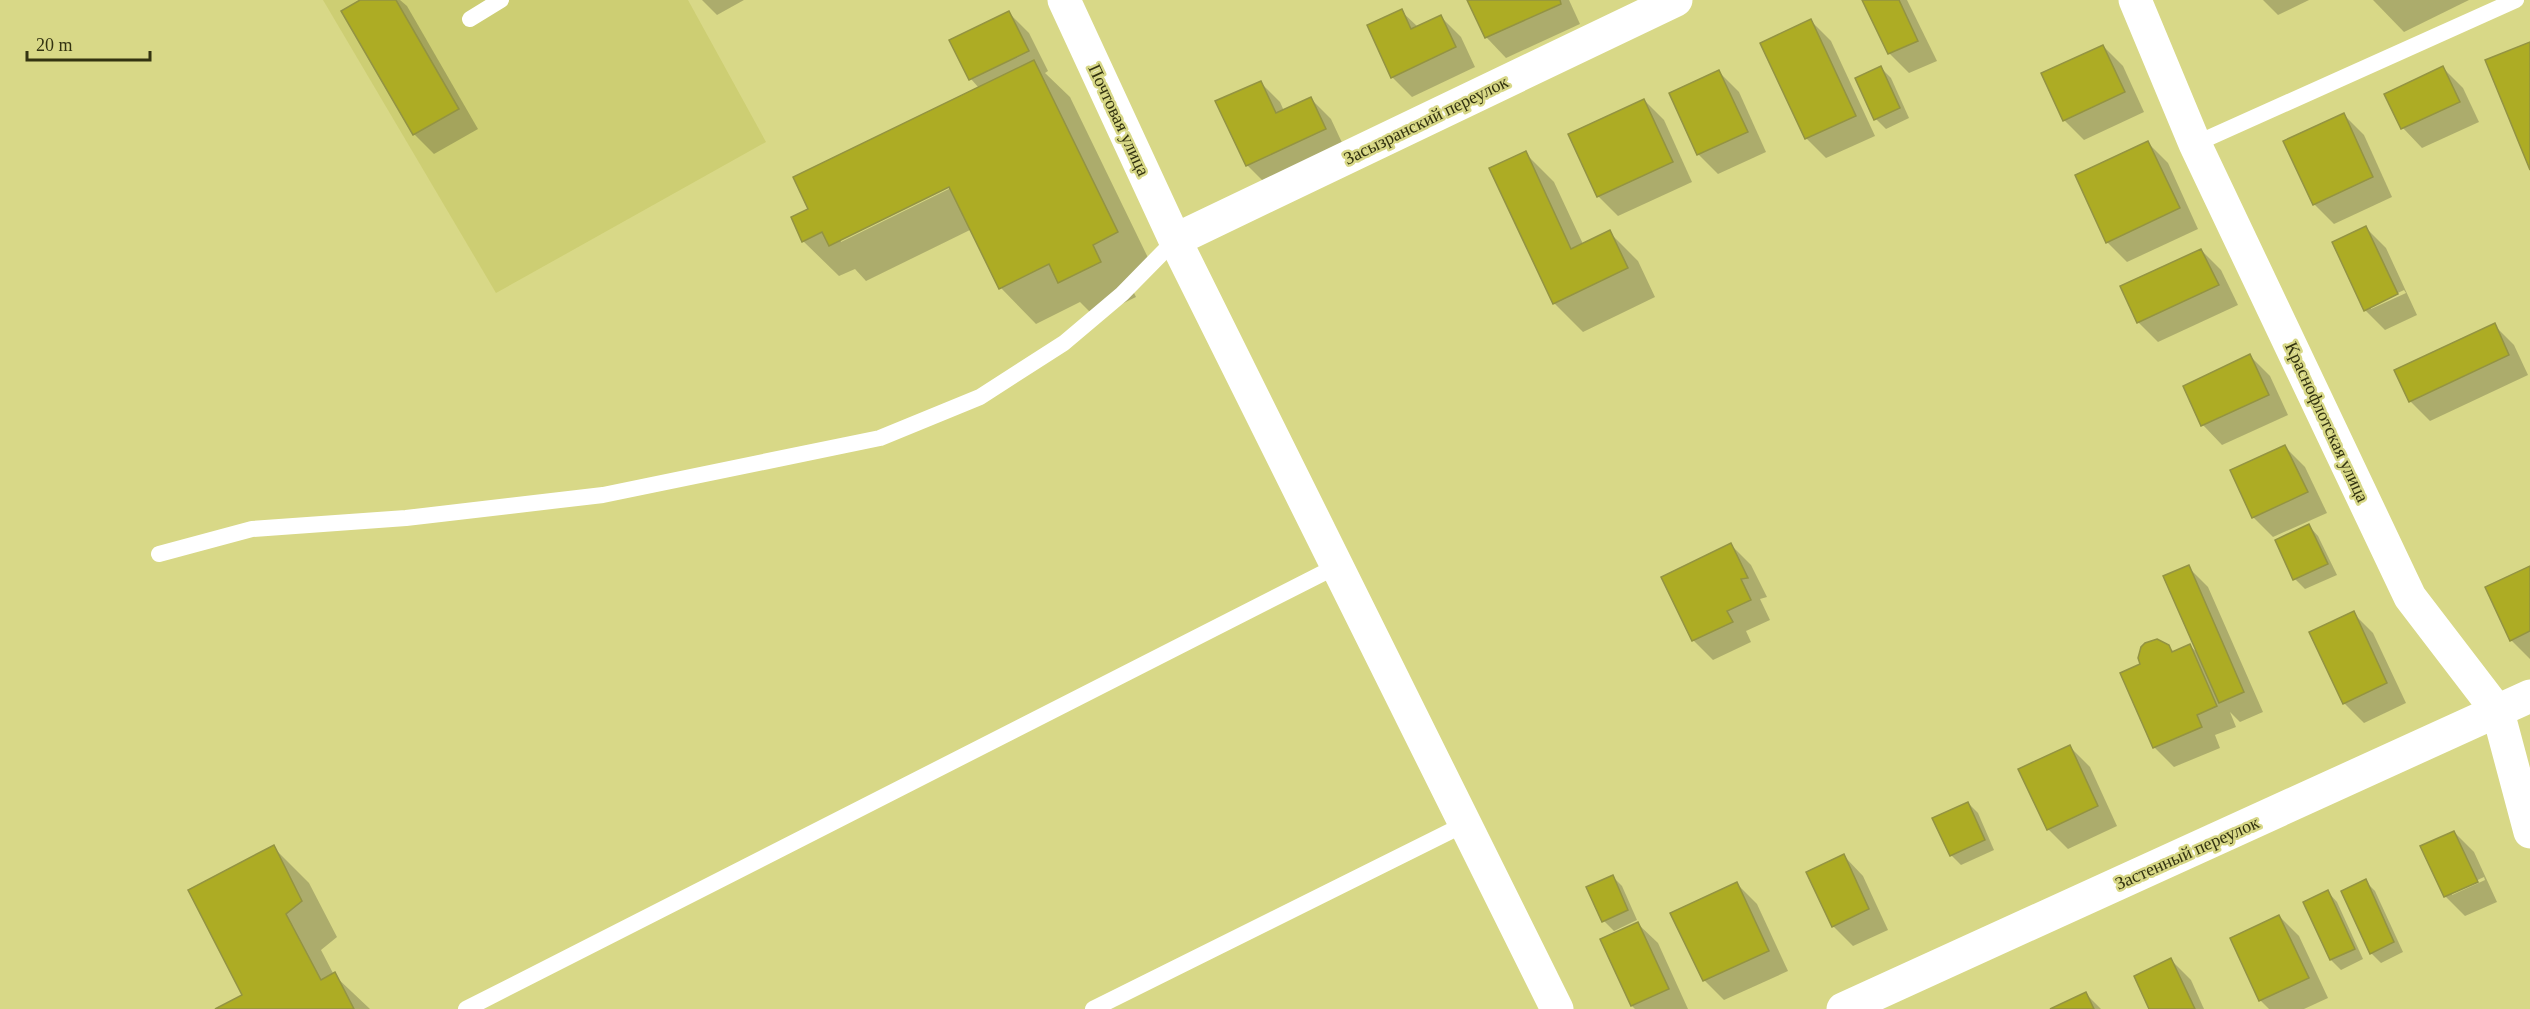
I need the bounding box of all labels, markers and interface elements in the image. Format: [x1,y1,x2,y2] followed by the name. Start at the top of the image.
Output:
[27,24,150,62] scale bar
[36,35,73,55] text: 20 m
[1084,61,1154,179] street label: Почтовая улица
[1341,71,1512,169] street label: Засызранский переулок
[2281,339,2373,505] street label: Краснофлотская улица
[2112,812,2262,894] street label: Застенный переулок

